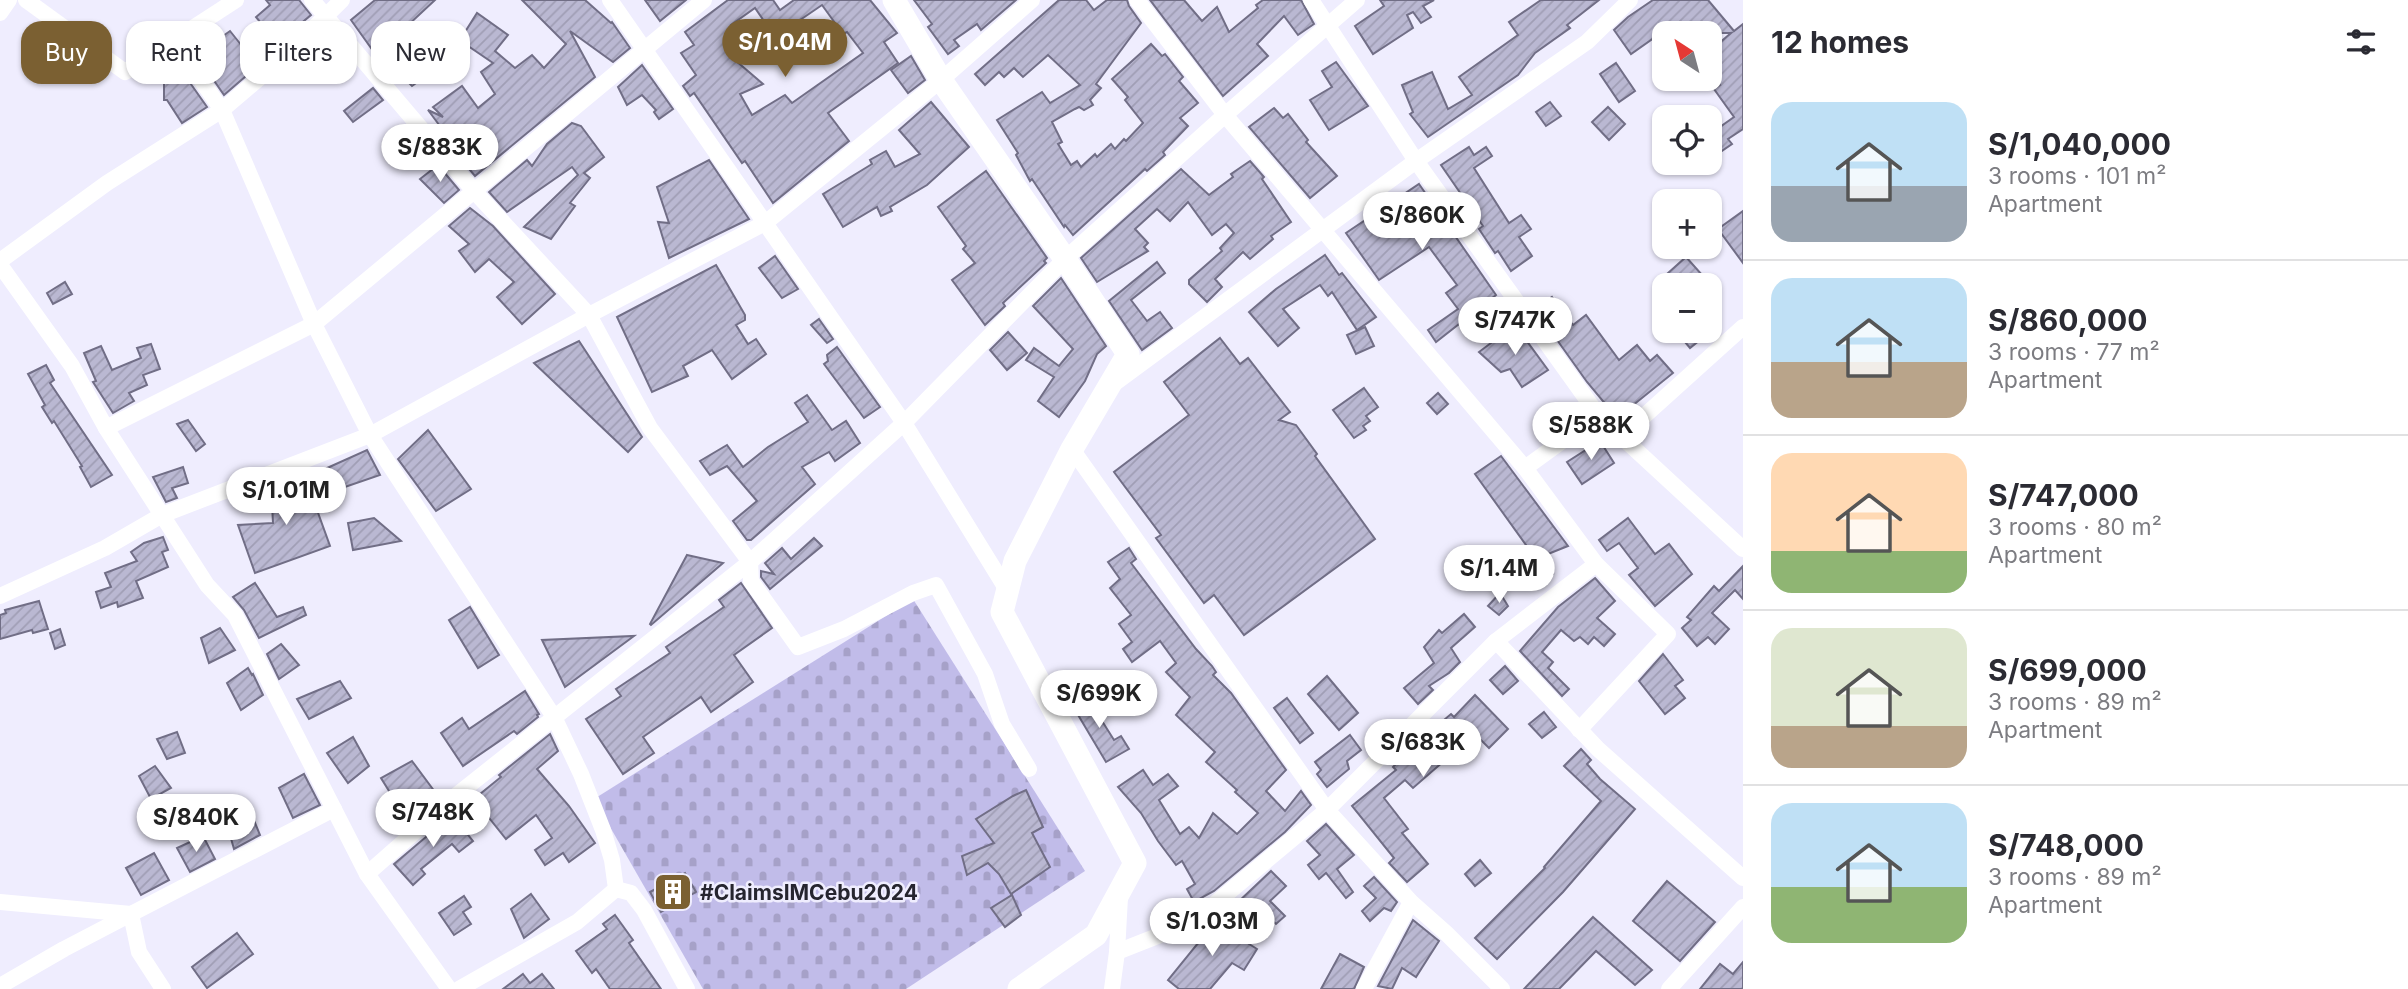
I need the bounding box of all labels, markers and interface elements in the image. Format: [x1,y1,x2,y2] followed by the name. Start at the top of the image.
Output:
[720,20,850,79] pin: S/1.04M
[21,21,112,84] chip: Buy
[126,21,226,84] chip: Rent
[240,21,357,84] chip: Filters
[371,21,470,84] chip: New
[1652,21,1722,91] north arrow
[1652,21,1722,343] map controls
[2342,23,2380,61] icon: filters
[1771,24,1909,60] text: 12 homes
[738,28,832,56] text: S/1.04M
[1652,105,1722,175] button: locate
[383,124,497,184] pin: S/883K
[1988,126,2171,162] text: S/1,040,000
[1827,130,1911,214] icon: home
[397,133,483,161] text: S/883K
[1988,162,2166,190] text: 3 rooms · 101 m²
[1652,189,1722,259] button: +
[1988,190,2102,218] text: Apartment
[1365,192,1479,252] pin: S/860K
[1379,201,1465,229] text: S/860K
[1652,273,1722,343] button: −
[1458,298,1572,357] pin: S/747K
[1988,302,2147,338] text: S/860,000
[1474,306,1556,334] text: S/747K
[1827,306,1911,390] icon: home
[1988,338,2160,366] text: 3 rooms · 77 m²
[1988,366,2102,394] text: Apartment
[1534,402,1648,462] pin: S/588K
[1548,411,1634,439] text: S/588K
[221,468,351,527] pin: S/1.01M
[242,476,330,504] text: S/1.01M
[1988,477,2139,513] text: S/747,000
[1827,481,1911,565] icon: home
[1988,513,2162,541] text: 3 rooms · 80 m²
[1988,541,2102,569] text: Apartment
[1442,546,1556,605] pin: S/1.4M
[1460,554,1538,582] text: S/1.4M
[1988,652,2147,688] text: S/699,000
[1827,656,1911,740] icon: home
[1042,670,1156,730] pin: S/699K
[1056,679,1142,707] text: S/699K
[1988,688,2162,716] text: 3 rooms · 89 m²
[1988,716,2102,744] text: Apartment
[1366,720,1480,779] pin: S/683K
[1380,728,1466,756] text: S/683K
[376,790,490,849] pin: S/748K
[139,794,253,854] pin: S/840K
[391,798,475,826] text: S/748K
[153,803,239,831] text: S/840K
[1988,827,2144,863] text: S/748,000
[1827,831,1911,915] icon: home
[1988,863,2162,891] text: 3 rooms · 89 m²
[652,871,694,913] building icon: #ClaimsIMCebu2024
[700,880,918,905] place label: #ClaimsIMCebu2024
[1988,891,2102,919] text: Apartment
[1147,898,1277,958] pin: S/1.03M
[1166,907,1258,935] text: S/1.03M

